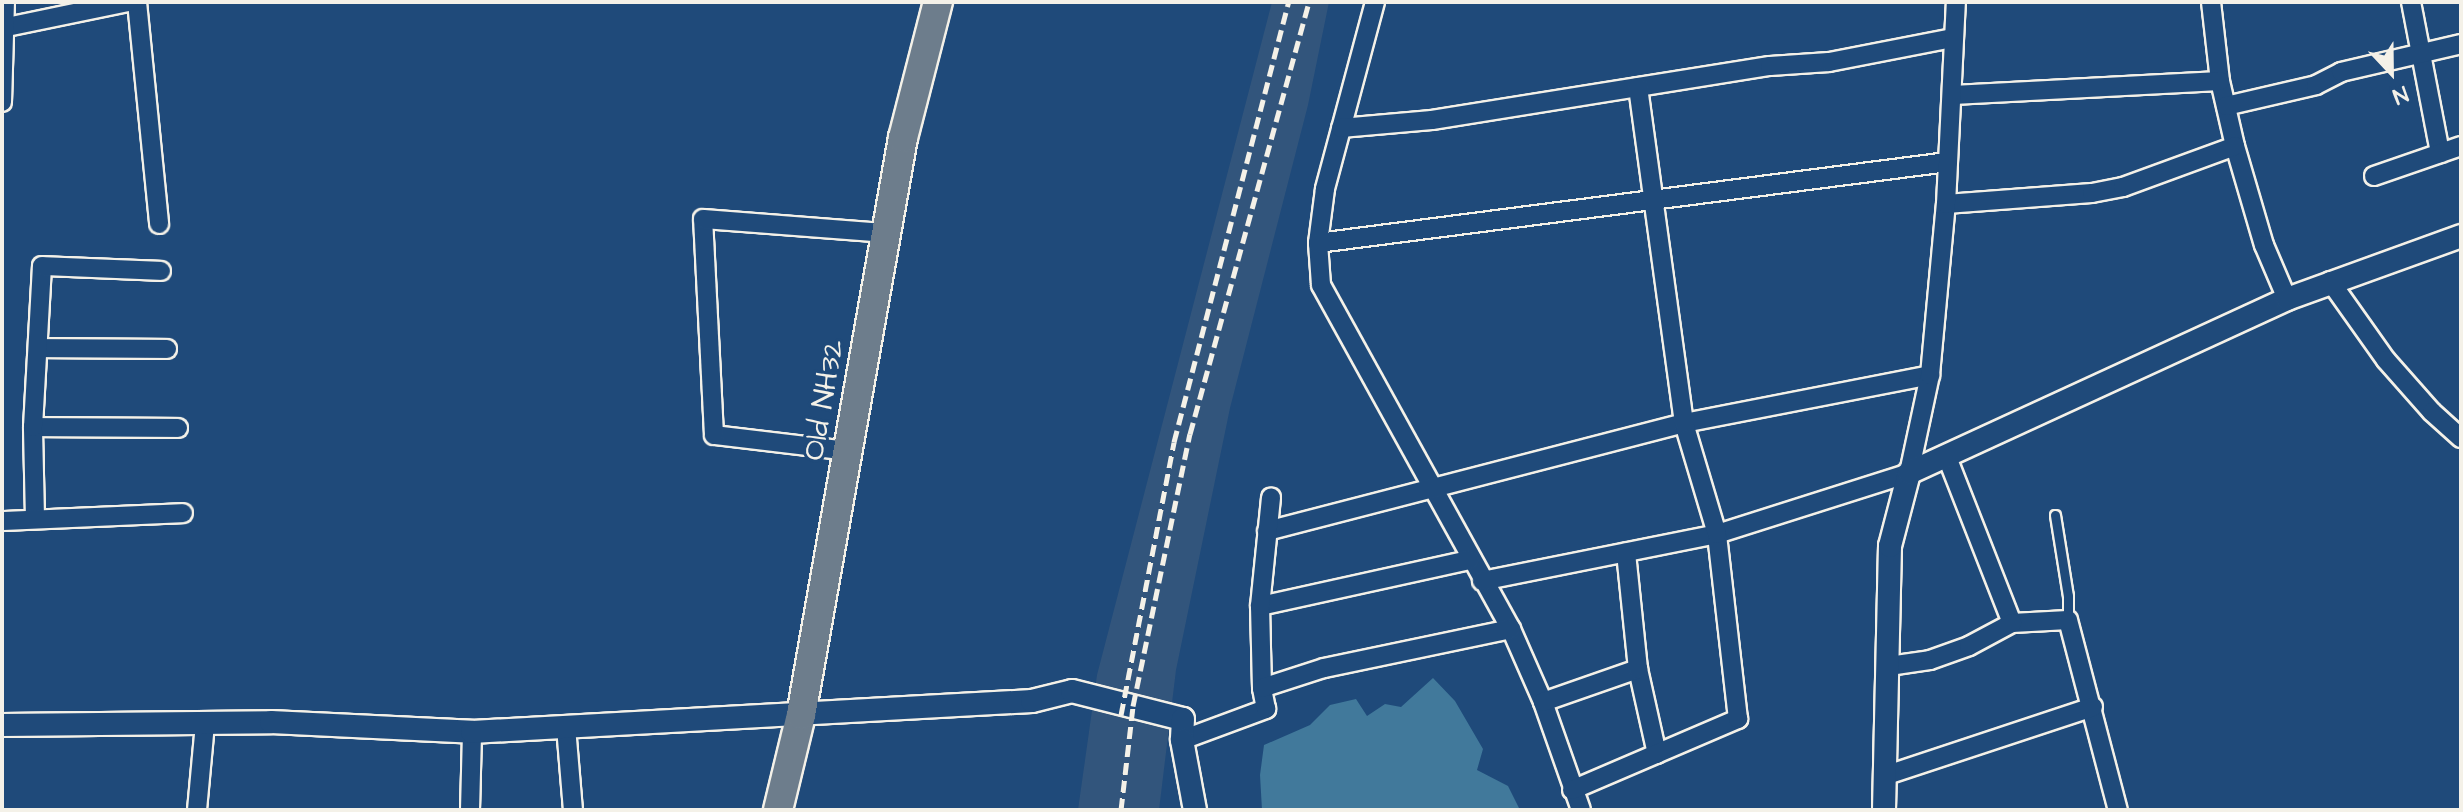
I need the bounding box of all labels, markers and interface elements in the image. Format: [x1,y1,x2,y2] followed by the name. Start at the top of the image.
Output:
[2351,32,2431,112] north arrow
[2388,78,2412,112] text: N
[796,337,852,463] street label: Old NH32

